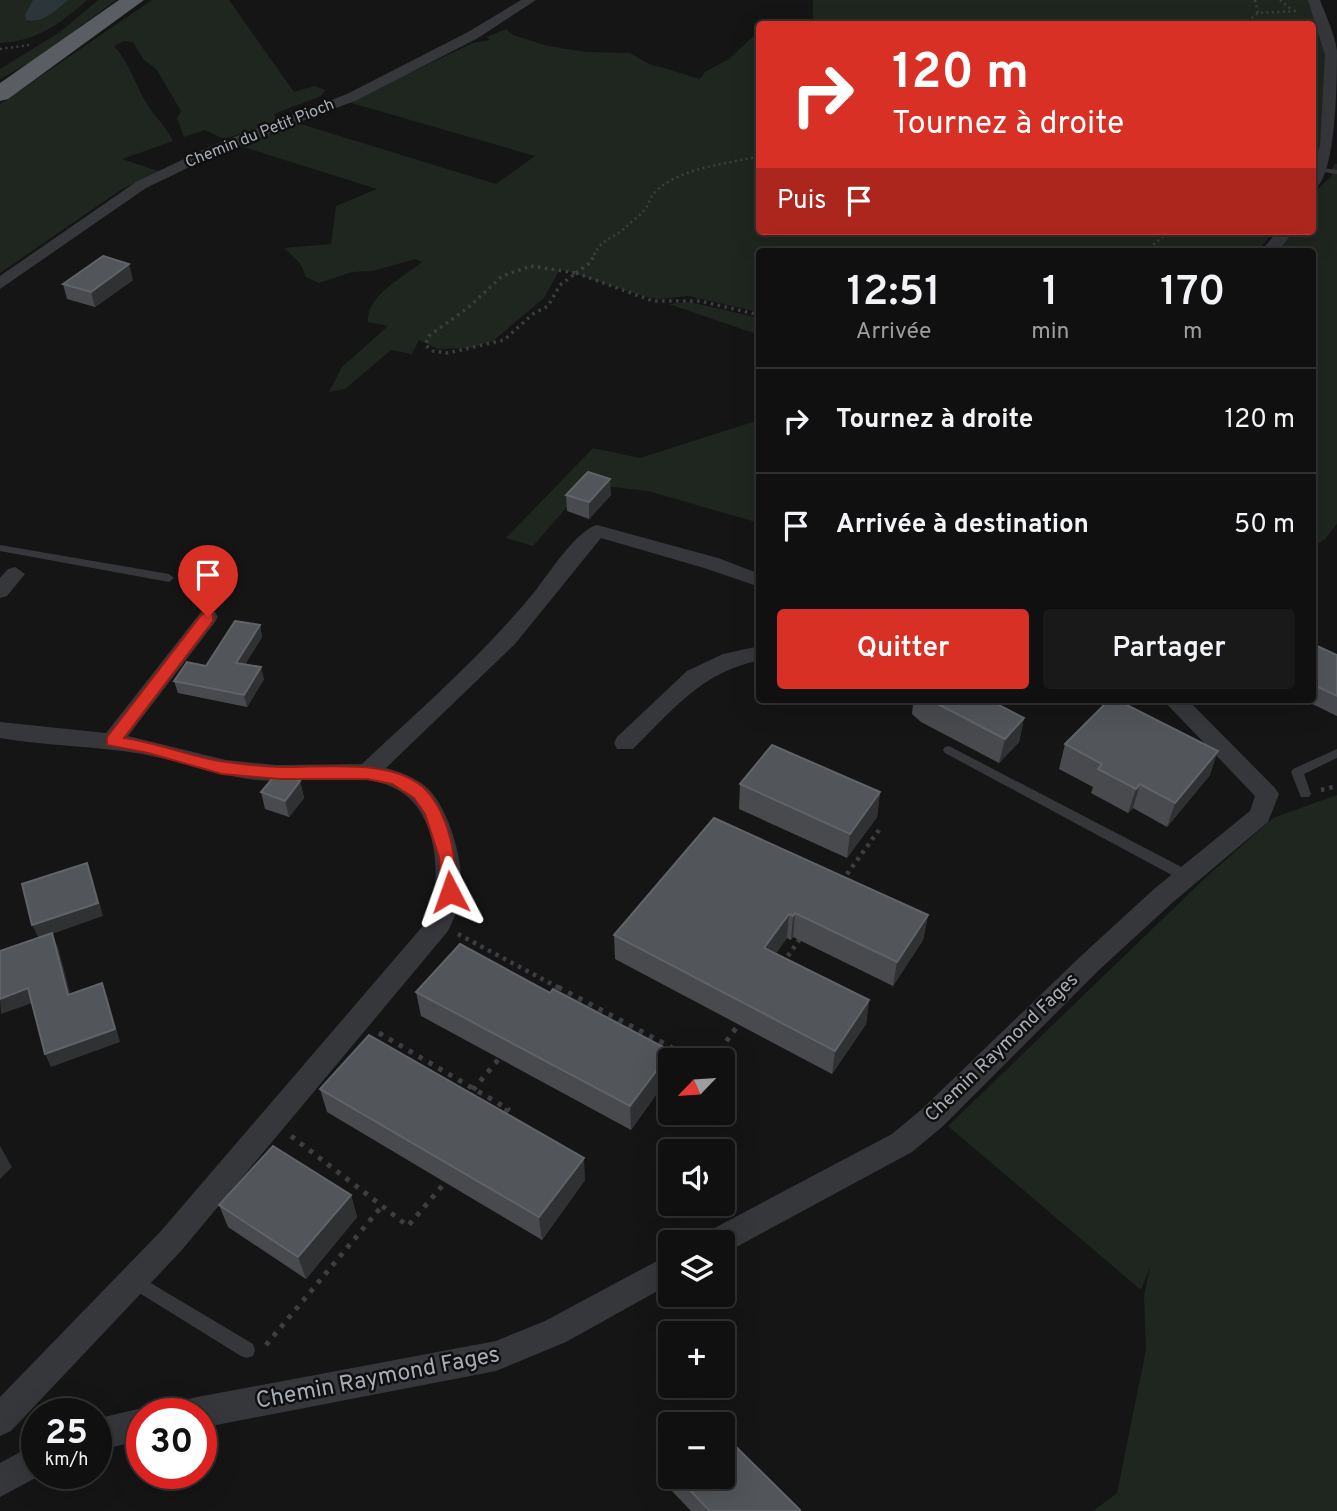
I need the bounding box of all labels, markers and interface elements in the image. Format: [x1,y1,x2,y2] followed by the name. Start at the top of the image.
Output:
[892,44,1029,106] text: 120 m
[777,49,868,140] icon: right
[183,95,337,173] street label: Chemin du Petit Pioch
[892,105,1124,145] text: Tournez à droite
[840,182,878,220] icon: arrive
[777,185,826,218] text: Puis
[846,267,941,320] text: 12:51
[1042,267,1059,320] text: 1
[1160,267,1226,320] text: 170
[856,318,931,347] text: Arrivée
[1031,318,1069,347] text: min
[1183,318,1202,347] text: m
[777,402,815,440] icon: right
[836,404,1033,437] text: Tournez à droite
[1225,404,1295,437] text: 120 m
[777,507,815,545] icon: arrive
[836,509,1089,542] text: Arrivée à destination
[1234,509,1295,542] text: 50 m
[178,545,238,617] pin
[189,556,227,594] icon: arrive
[777,609,1029,689] button: Quitter
[1043,609,1295,689] button: Partager
[413,855,487,929] position arrow
[920,968,1084,1128] street label: Chemin Raymond Fages
[658,1048,735,1125] north arrow
[658,1048,735,1489] map controls
[658,1139,735,1216] button: sound
[658,1230,735,1307] button: layers
[658,1321,735,1398] button: +
[254,1341,502,1417] street label: Chemin Raymond Fages
[126,1398,217,1489] speed limit sign: 30
[45,1412,88,1456] text: 25
[658,1412,735,1489] button: −
[45,1449,88,1472] text: km/h

